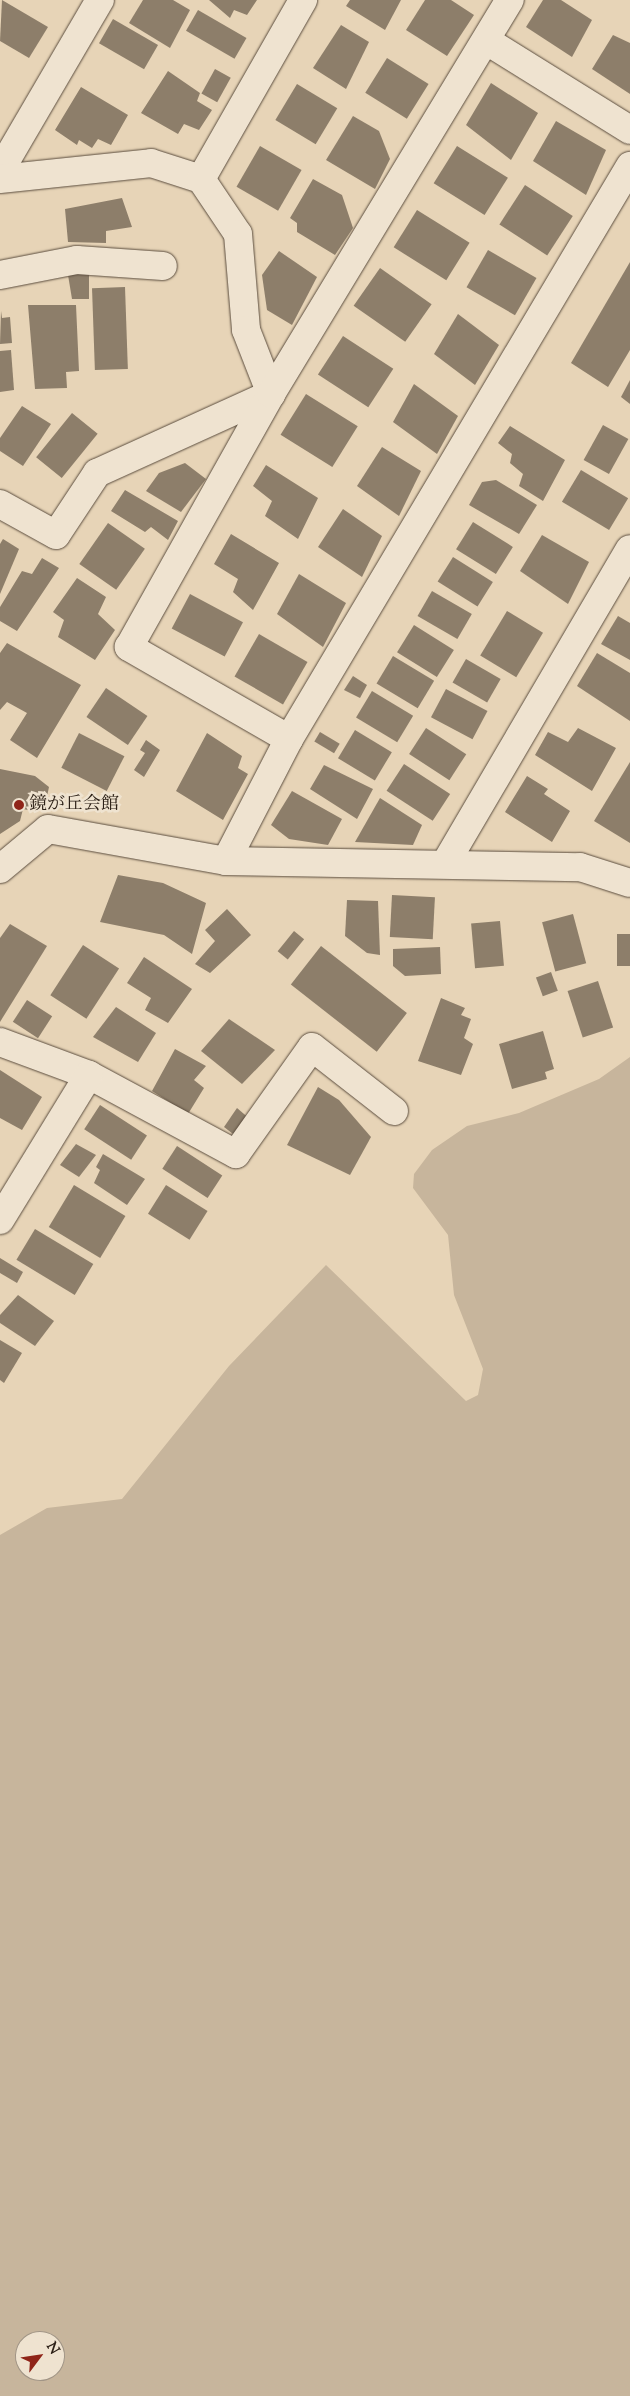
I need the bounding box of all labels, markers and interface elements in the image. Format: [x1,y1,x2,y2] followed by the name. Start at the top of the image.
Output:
[29,794,119,816] place label: 鏡が丘会館
[13,799,25,811] marker: 鏡が丘会館
[15,2331,65,2381] north arrow
[41,2339,63,2359] text: N

